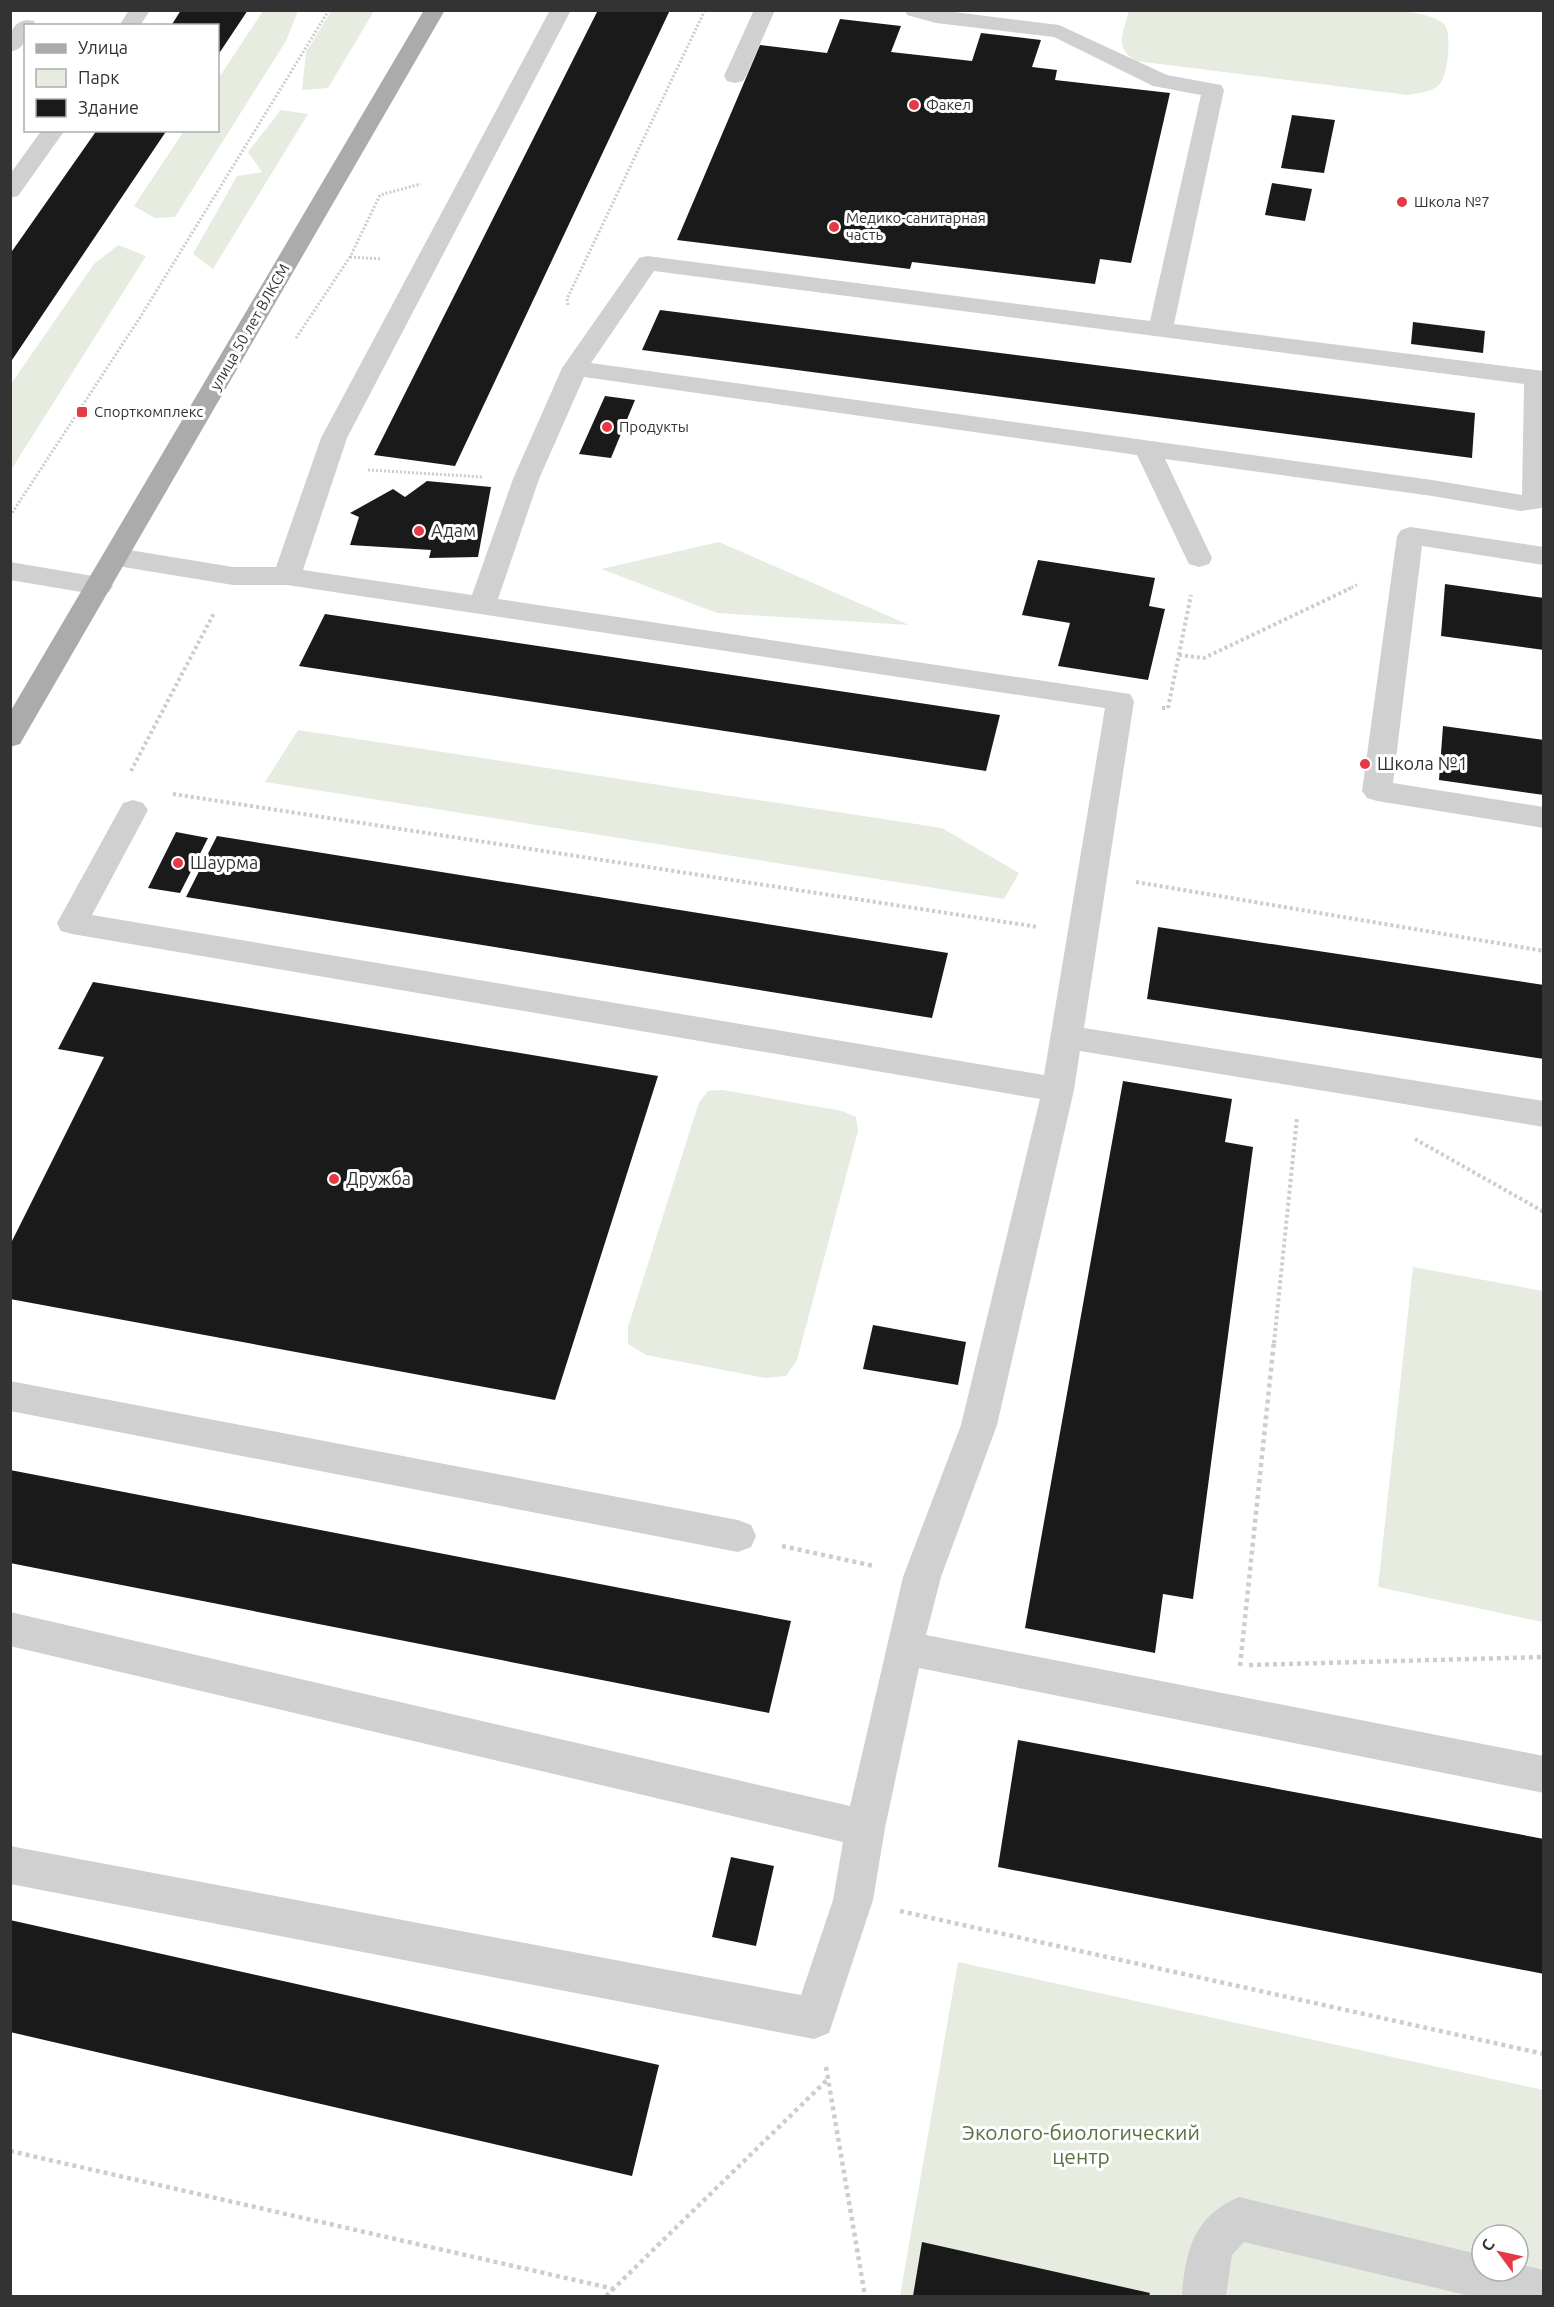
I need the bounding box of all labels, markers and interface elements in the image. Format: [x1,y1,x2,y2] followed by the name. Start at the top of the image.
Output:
[24,24,219,132] legend
[78,37,128,57] text: Улица
[78,67,119,87] text: Парк
[926,96,971,113] place label: Факел
[78,97,139,117] text: Здание
[907,98,921,112] marker: Факел
[1414,193,1490,210] place label: Школа №7
[1395,195,1409,209] marker: Школа №7
[846,209,986,243] place label: Медико-санитарная часть
[827,220,841,234] marker: Медико-санитарная часть
[206,261,293,393] street label: улица 50 лет ВЛКСМ
[94,403,203,420] place label: Спорткомплекс
[75,405,89,419] marker: Спорткомплекс
[619,418,689,435] place label: Продукты
[600,420,614,434] marker: Продукты
[431,520,476,540] place label: Адам
[412,524,426,538] marker: Адам
[1377,753,1468,773] place label: Школа №1
[1358,757,1372,771] marker: Школа №1
[190,852,258,872] place label: Шаурма
[171,856,185,870] marker: Шаурма
[346,1168,411,1188] place label: Дружба
[327,1172,341,1186] marker: Дружба
[962,2120,1200,2168] park label: Эколого-биологический центр
[1470,2223,1530,2283] north arrow
[1477,2236,1498,2254] text: С

